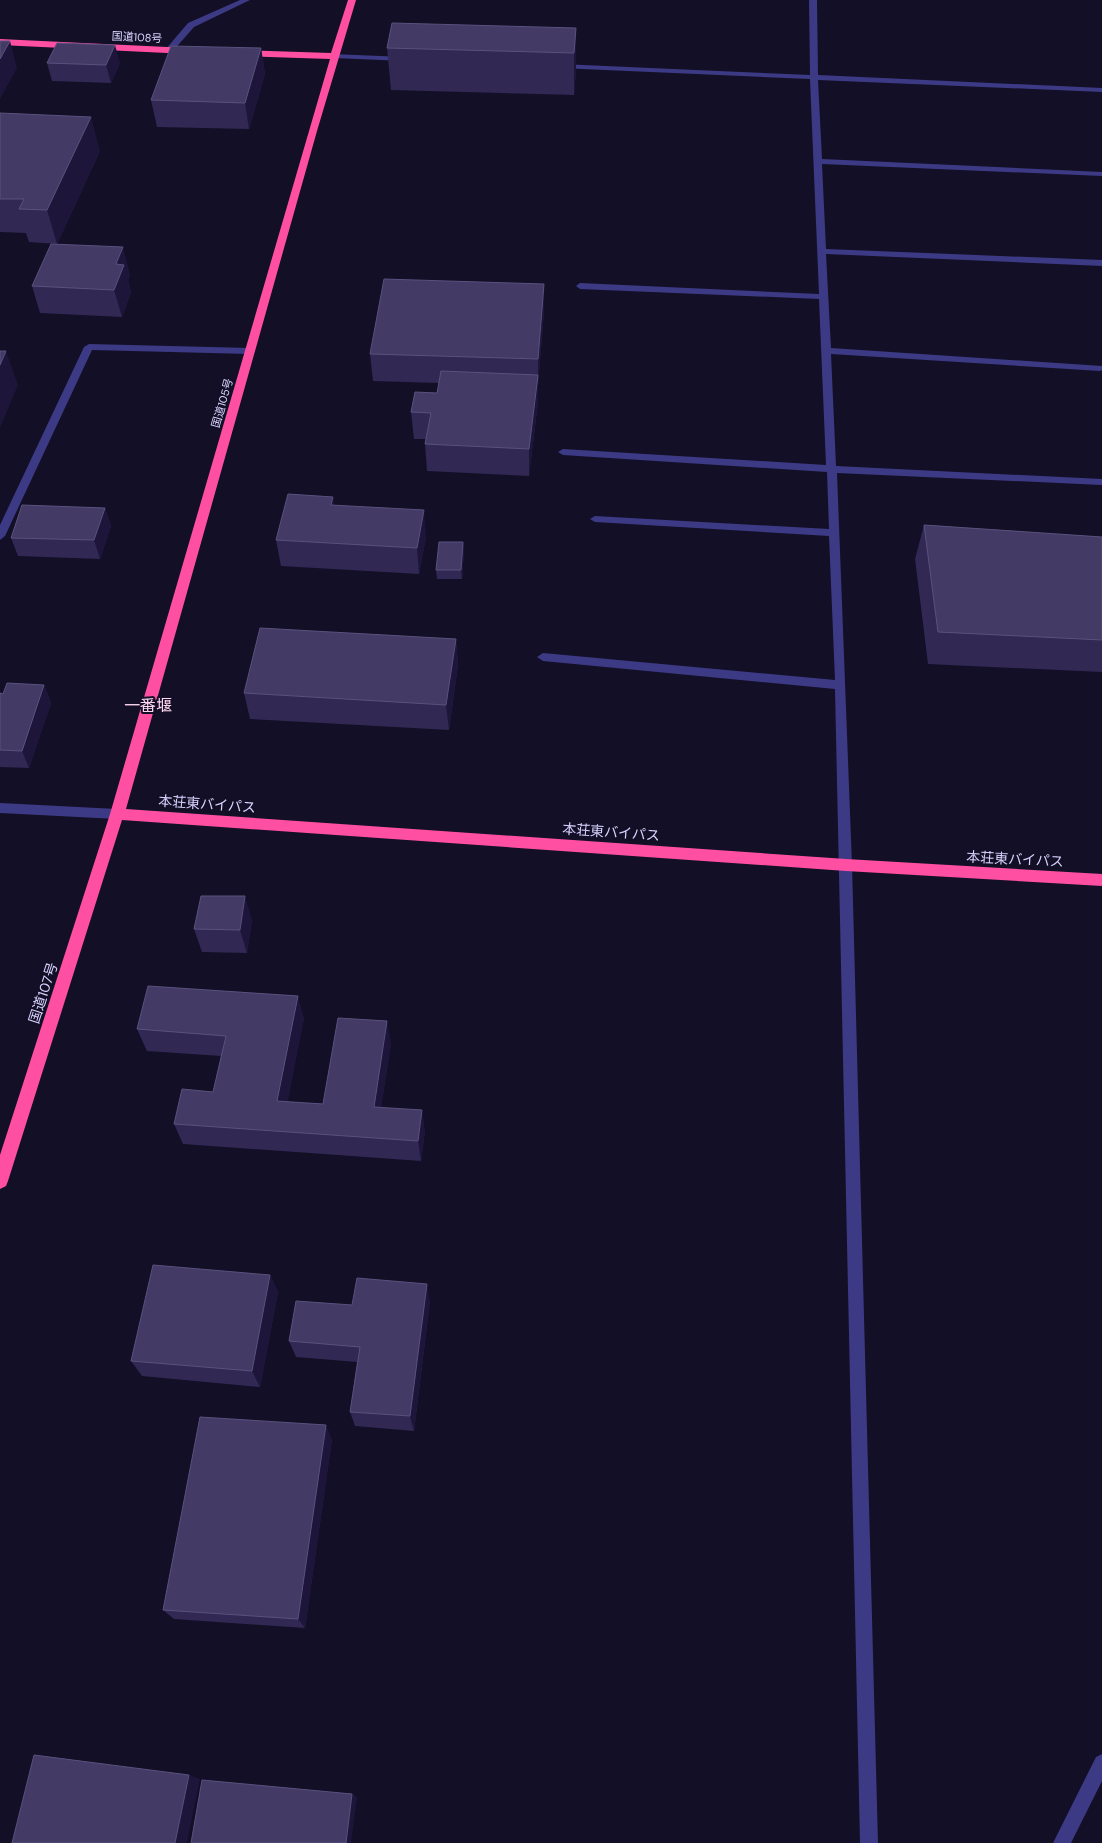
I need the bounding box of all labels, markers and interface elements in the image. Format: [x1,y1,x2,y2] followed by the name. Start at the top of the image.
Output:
[111,29,163,45] street label: 国道108号
[208,377,236,429] street label: 国道105号
[124,695,172,716] district label: 一番堰
[158,792,256,816] street label: 本荘東バイパス
[562,820,660,844] street label: 本荘東バイパス
[966,847,1064,871] street label: 本荘東バイパス
[25,960,61,1026] street label: 国道107号

